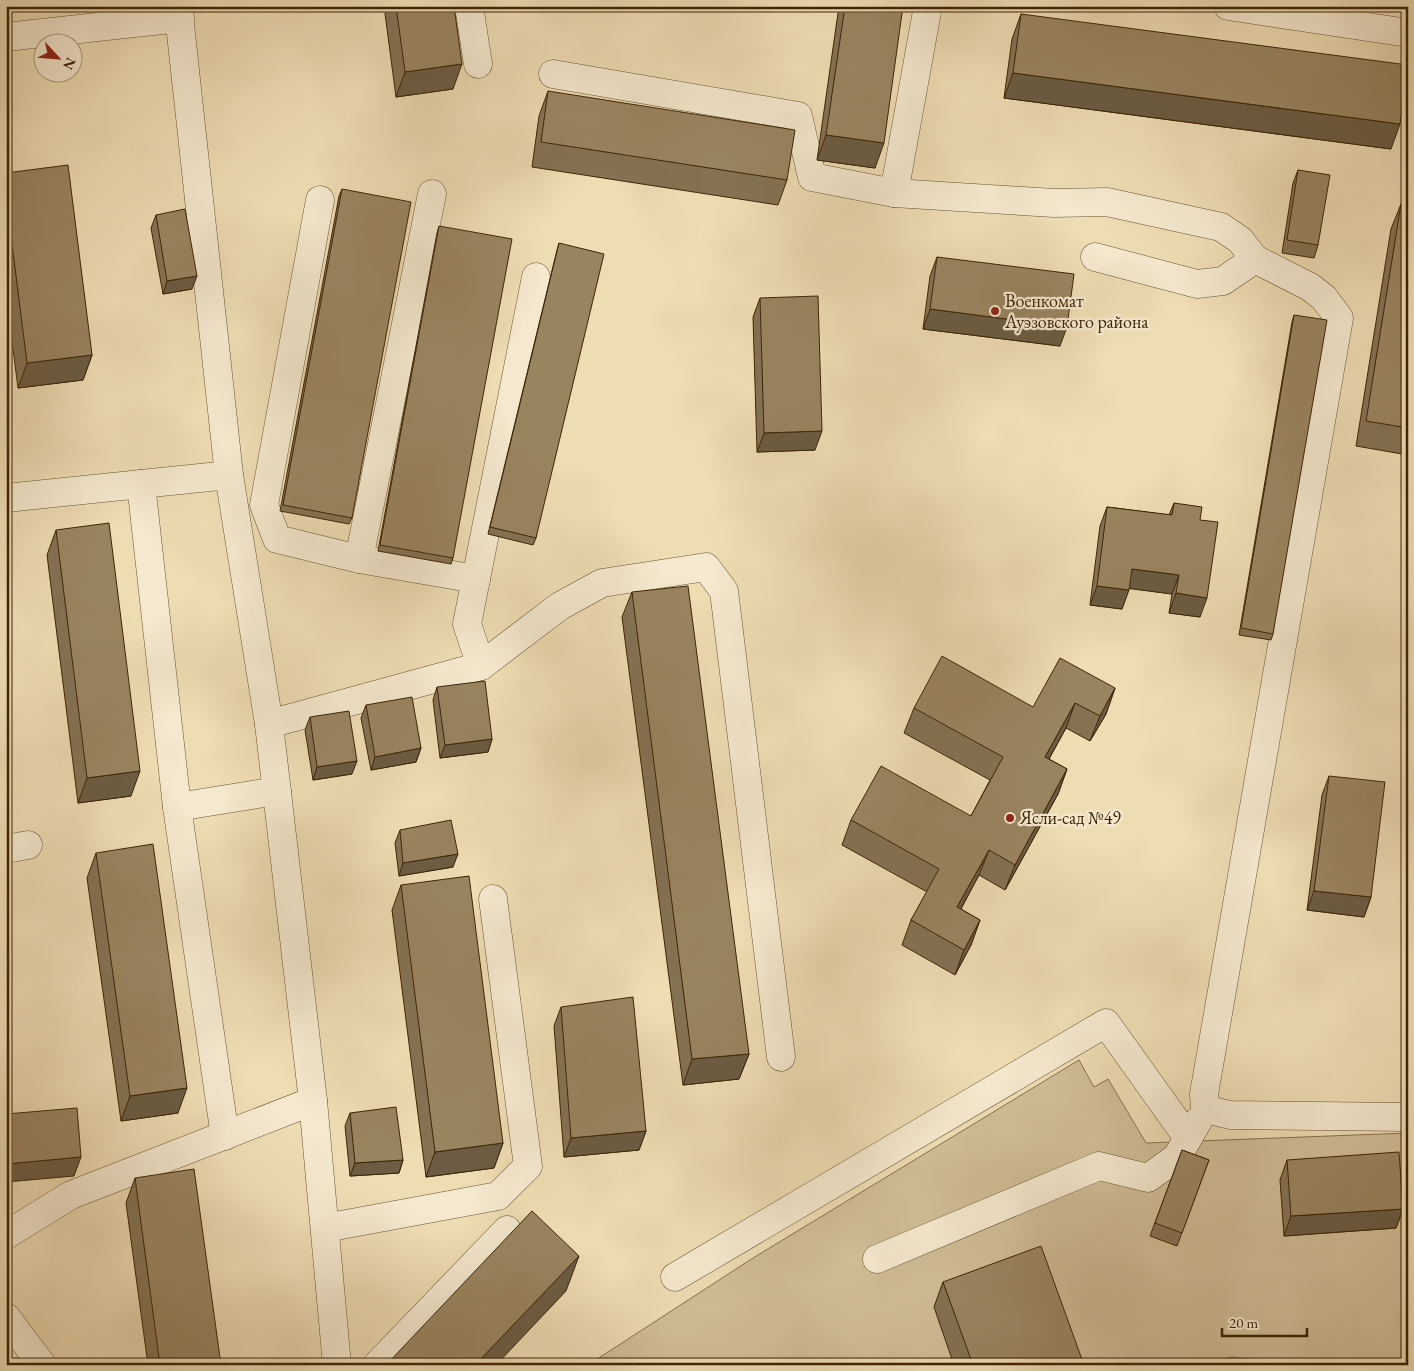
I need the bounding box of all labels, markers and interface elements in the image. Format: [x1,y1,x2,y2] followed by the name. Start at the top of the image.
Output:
[32,32,82,82] north arrow
[59,55,80,73] text: N
[1004,289,1149,333] place label: Военкомат Ауэзовского района
[989,305,1001,317] marker: Военкомат Ауэзовского района
[1019,806,1121,829] place label: Ясли-сад №49
[1004,812,1016,824] marker: Ясли-сад №49
[1222,1306,1306,1338] scale bar
[1229,1313,1258,1332] text: 20 m

